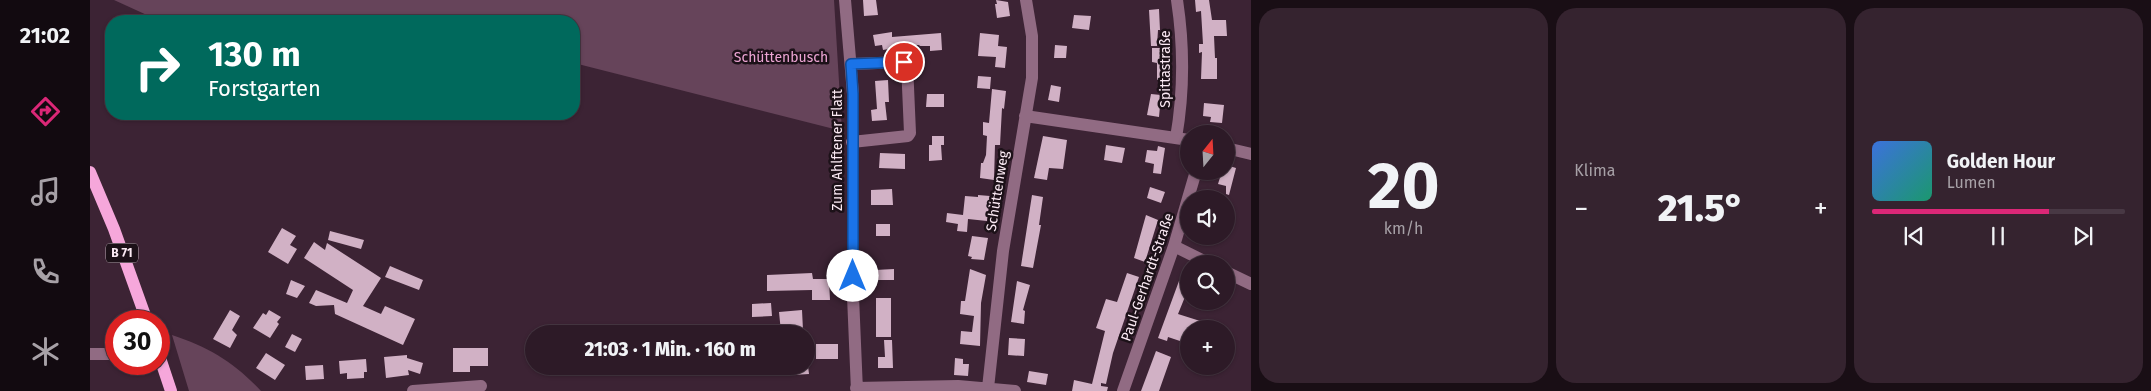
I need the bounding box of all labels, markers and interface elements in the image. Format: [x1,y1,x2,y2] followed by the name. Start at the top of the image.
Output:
[20,22,70,49] text: 21:02
[1157,30,1174,108] street label: Spittastraße
[208,33,301,75] text: 130 m
[125,35,190,100] icon: right
[883,41,925,83] pin
[890,48,918,76] icon: arrive
[734,49,828,66] park label: Schüttenbusch
[208,75,321,102] text: Forstgarten
[829,88,846,211] street label: Zum Ahlftener Flatt
[28,94,63,129] icon: directions
[1180,125,1235,180] north arrow
[1180,125,1235,375] map controls
[1368,147,1439,225] text: 20
[983,149,1012,233] street label: Schüttenweg
[1947,150,2055,173] text: Golden Hour
[1574,161,1615,180] text: Klima
[1947,173,1996,192] text: Lumen
[28,174,63,209] icon: music
[1658,185,1744,231] text: 21.5°
[1180,190,1235,245] button: sound
[1574,192,1588,225] text: −
[1814,192,1828,225] text: +
[1118,211,1177,344] street label: Paul-Gerhardt-Straße
[1384,219,1423,238] text: km/h
[1900,222,1928,250] icon: previous
[1984,222,2012,250] icon: pause
[2069,222,2097,250] icon: next
[106,244,138,262] road number: B 71
[826,249,878,301] position arrow
[28,254,63,289] icon: phone
[1180,255,1235,310] button: search
[105,310,170,375] speed limit sign: 30
[1180,320,1235,375] button: +
[28,334,63,369] icon: climate
[584,338,756,361] text: 21:03 · 1 Min. · 160 m

